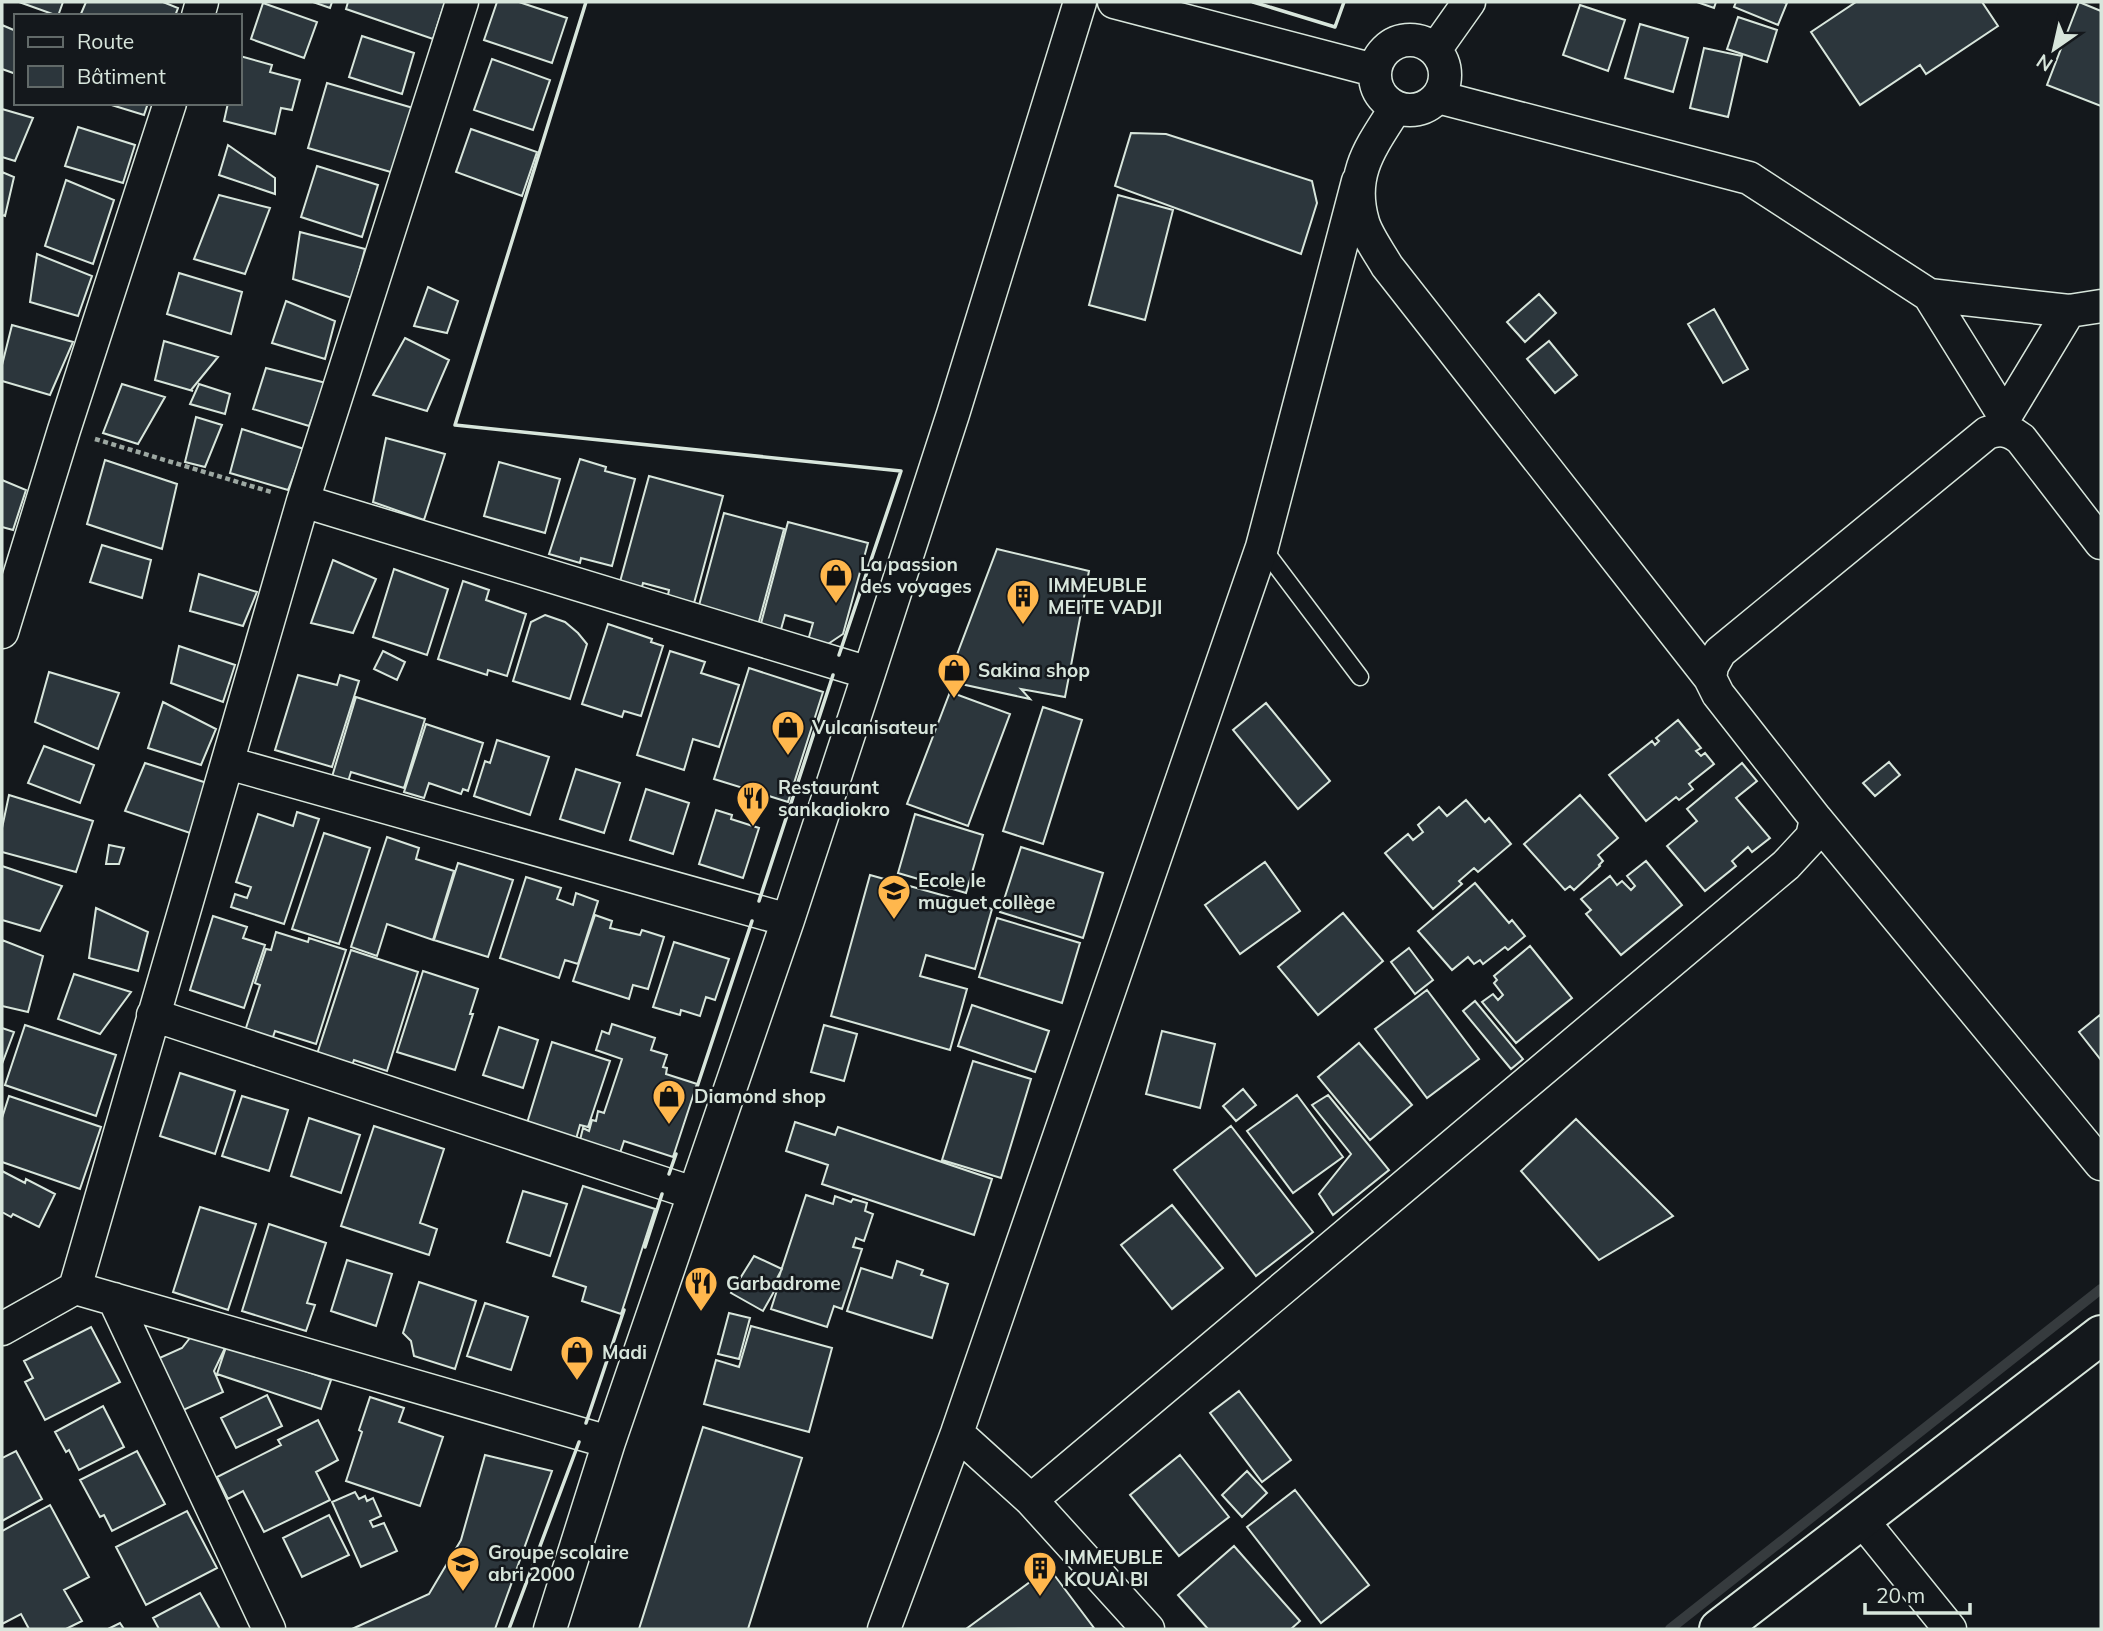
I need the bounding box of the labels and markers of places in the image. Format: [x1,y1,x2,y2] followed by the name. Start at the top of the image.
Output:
[860,552,972,598] place label: La passion des voyages
[817,556,855,605] shop icon: La passion des voyages
[1048,573,1162,619] place label: IMMEUBLE MEITE VADJI
[1004,577,1042,626] building icon: IMMEUBLE MEITE VADJI
[935,651,973,700] shop icon: Sakina shop
[978,658,1090,682] place label: Sakina shop
[769,708,807,757] shop icon: Vulcanisateur
[811,715,937,739] place label: Vulcanisateur
[778,775,890,821] place label: Restaurant sankadiokro
[734,779,772,828] restaurant icon: Restaurant sankadiokro
[918,868,1056,914] place label: Ecole le muguet collège
[875,872,913,921] school or university icon: Ecole le muguet collège
[650,1077,688,1126] shop icon: Diamond shop
[694,1084,826,1108] place label: Diamond shop
[682,1264,720,1313] restaurant icon: Garbadrome
[726,1271,841,1295] place label: Garbadrome
[558,1333,596,1382] shop icon: Madi
[602,1340,647,1364] place label: Madi
[488,1540,629,1586] place label: Groupe scolaire abri 2000
[444,1544,482,1593] school or university icon: Groupe scolaire abri 2000
[1064,1545,1163,1591] place label: IMMEUBLE KOUAI BI
[1021,1549,1059,1598] building icon: IMMEUBLE KOUAI BI

